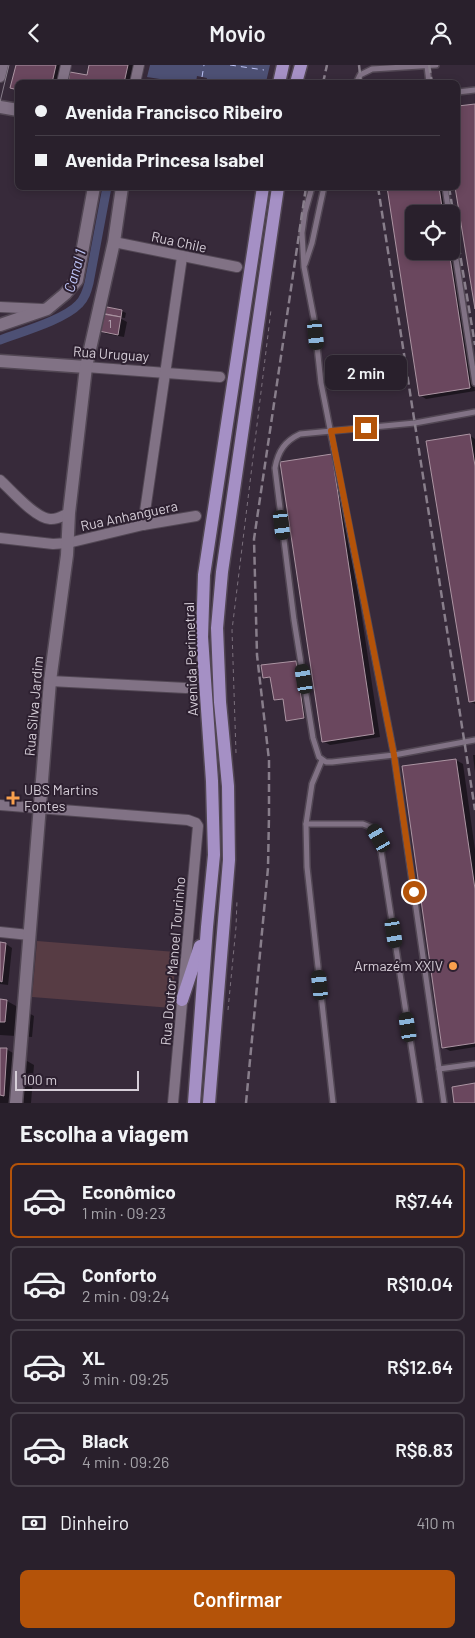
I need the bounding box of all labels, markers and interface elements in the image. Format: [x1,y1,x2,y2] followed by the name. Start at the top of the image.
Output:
[20,19,48,47] icon: back
[427,19,455,47] icon: person
[209,20,266,46] text: Movio
[65,100,283,123] text: Avenida Francisco Ribeiro
[65,148,264,171] text: Avenida Princesa Isabel
[405,205,460,260] map controls
[405,205,460,260] button: locate
[150,227,208,256] street label: Rua Chile
[59,247,89,294] water label: Canal 1
[108,317,112,330] house number: 1
[306,319,325,351] car
[72,342,150,365] street label: Rua Uruguay
[325,355,407,391] callout: 2 min
[347,363,385,382] text: 2 min
[355,417,377,439] route end
[79,497,179,534] street label: Rua Anhanguera
[272,509,291,541] car
[180,602,201,716] street label: Avenida Perimetral
[21,655,46,757] street label: Rua Silva Jardim
[294,663,313,695] car
[24,781,98,814] place label: UBS Martins Fontes
[6,791,20,805] marker: UBS Martins Fontes
[365,821,392,855] car
[157,876,188,1046] street label: Rua Doutor Manoel Tourinho
[403,881,425,903] route start
[384,917,403,949] car
[354,957,443,974] place label: Armazém XXIV
[447,960,459,972] marker: Armazém XXIV
[310,969,329,1001] car
[398,1011,417,1043] car
[15,1068,139,1091] scale bar
[22,1071,57,1088] text: 100 m
[20,1120,189,1146] text: Escolha a viagem
[22,1178,67,1223] icon: car
[82,1180,176,1203] text: Econômico
[395,1189,453,1212] text: R$7.44
[82,1203,166,1222] text: 1 min · 09:23
[22,1261,67,1306] icon: car
[82,1263,157,1286] text: Conforto
[387,1272,453,1295] text: R$10.04
[82,1286,170,1305] text: 2 min · 09:24
[22,1344,67,1389] icon: car
[82,1346,105,1369] text: XL
[387,1355,453,1378] text: R$12.64
[82,1369,169,1388] text: 3 min · 09:25
[22,1427,67,1472] icon: car
[82,1429,129,1452] text: Black
[395,1438,453,1461] text: R$6.83
[82,1452,169,1471] text: 4 min · 09:26
[20,1509,48,1537] icon: cash
[60,1511,129,1534] text: Dinheiro
[417,1513,455,1532] text: 410 m
[20,1570,455,1628] button: Confirmar

